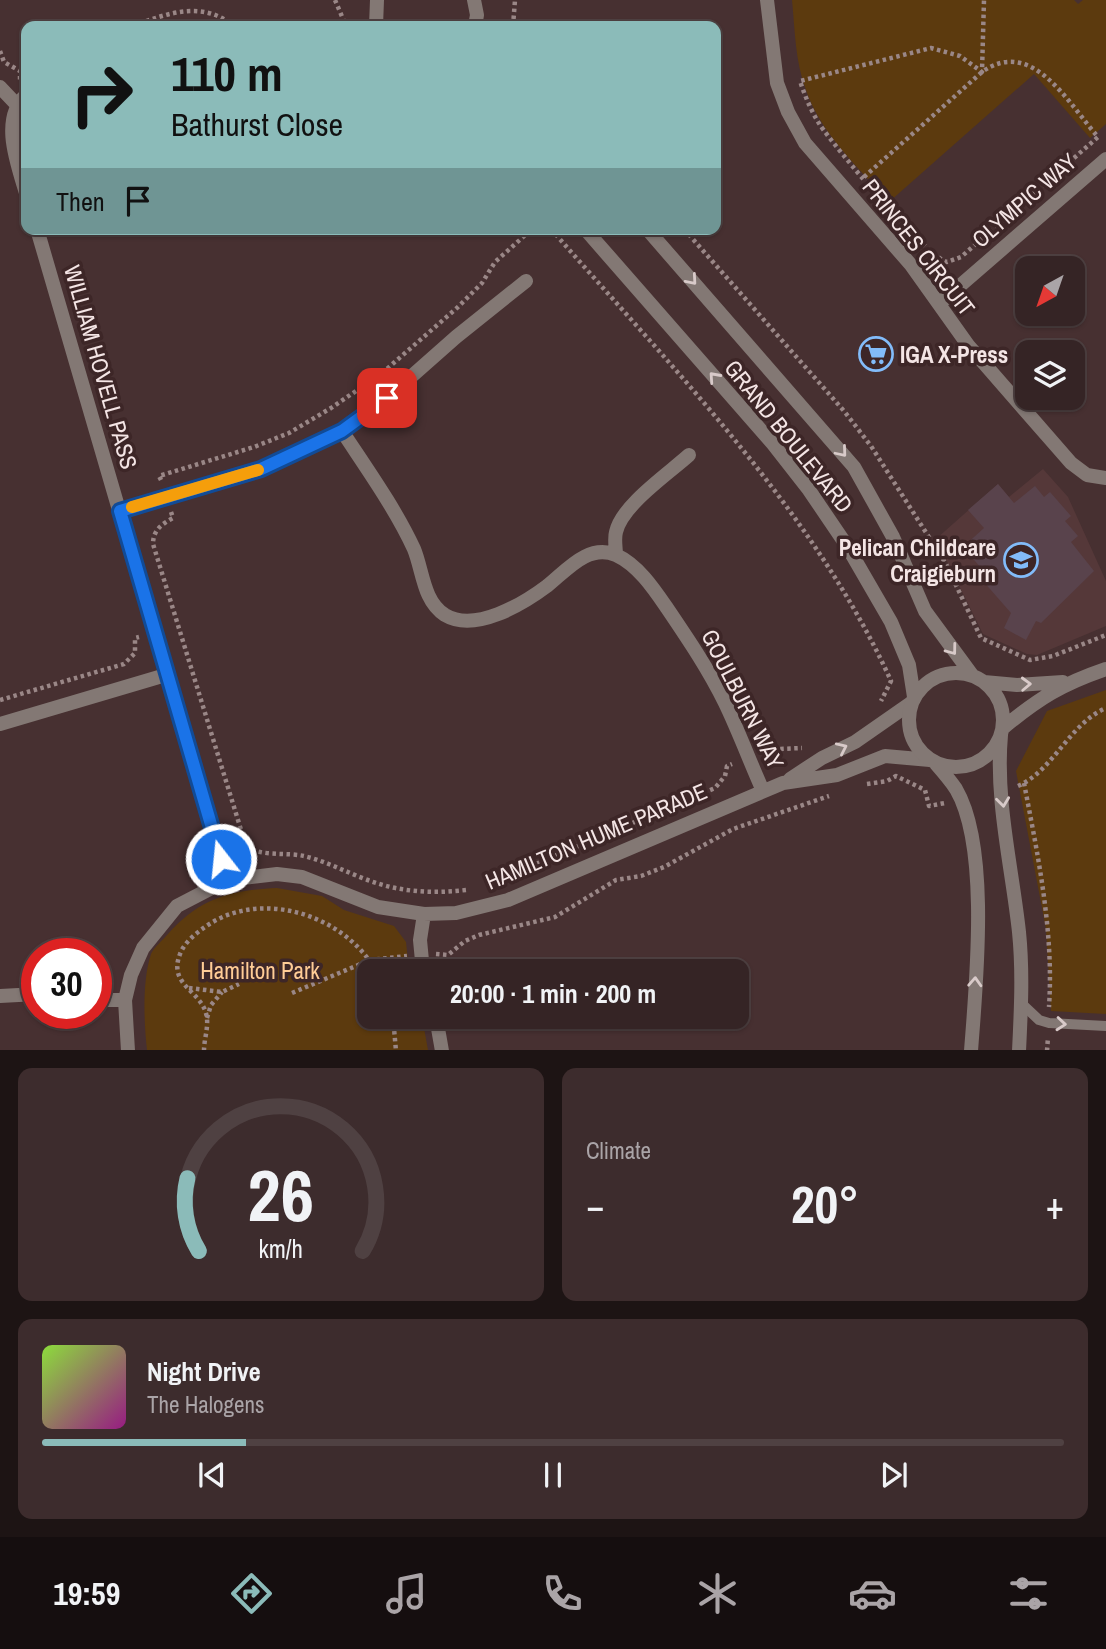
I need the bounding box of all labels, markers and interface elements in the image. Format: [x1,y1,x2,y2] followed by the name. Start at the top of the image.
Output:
[171,40,283,106] text: 110 m
[56,49,147,140] icon: right
[171,103,343,146] text: Bathurst Close
[965,145,1083,254] street label: OLYMPIC WAY
[856,172,982,322] street label: PRINCES CIRCUIT
[119,182,157,220] icon: arrive
[56,184,105,219] text: Then
[1015,256,1085,326] north arrow
[1015,256,1085,410] map controls
[57,261,145,473] street label: WILLIAM HOVELL PASS
[684,272,696,285] one-way arrow
[857,335,895,373] supermarket icon: IGA X-Press
[900,339,1008,370] place label: IGA X-Press
[1015,340,1085,410] button: layers
[718,353,860,519] street label: GRAND BOULEVARD
[357,368,417,428] pin
[710,372,722,385] one-way arrow
[368,379,406,417] icon: arrive
[834,444,846,457] one-way arrow
[839,532,996,589] place label: Pelican Childcare Craigieburn
[1002,541,1040,579] school or university icon: Pelican Childcare Craigieburn
[694,624,792,775] street label: GOULBURN WAY
[944,642,957,654] one-way arrow
[1020,677,1031,692] one-way arrow
[835,743,847,757] one-way arrow
[480,775,712,897] street label: HAMILTON HUME PARADE
[996,797,1011,808] one-way arrow
[184,822,258,896] position arrow
[21,938,112,1029] speed limit sign: 30
[200,955,320,986] park label: Hamilton Park
[450,976,656,1011] text: 20:00 · 1 min · 200 m
[967,977,982,988] one-way arrow
[1055,1016,1066,1031] one-way arrow
[586,1135,651,1166] text: Climate
[248,1146,314,1244] text: 26
[791,1169,859,1239] text: 20°
[586,1180,604,1231] text: −
[1046,1180,1064,1231] text: +
[259,1231,303,1265] text: km/h
[147,1354,261,1389] text: Night Drive
[147,1389,264,1420] text: The Halogens
[193,1456,231,1494] icon: previous
[534,1456,572,1494] icon: pause
[875,1456,913,1494] icon: next
[227,1569,276,1618] icon: directions
[382,1569,431,1618] icon: music
[538,1569,587,1618] icon: phone
[693,1569,742,1618] icon: climate
[848,1569,897,1618] icon: car
[1004,1569,1053,1618] icon: filters
[53,1572,120,1615] text: 19:59

